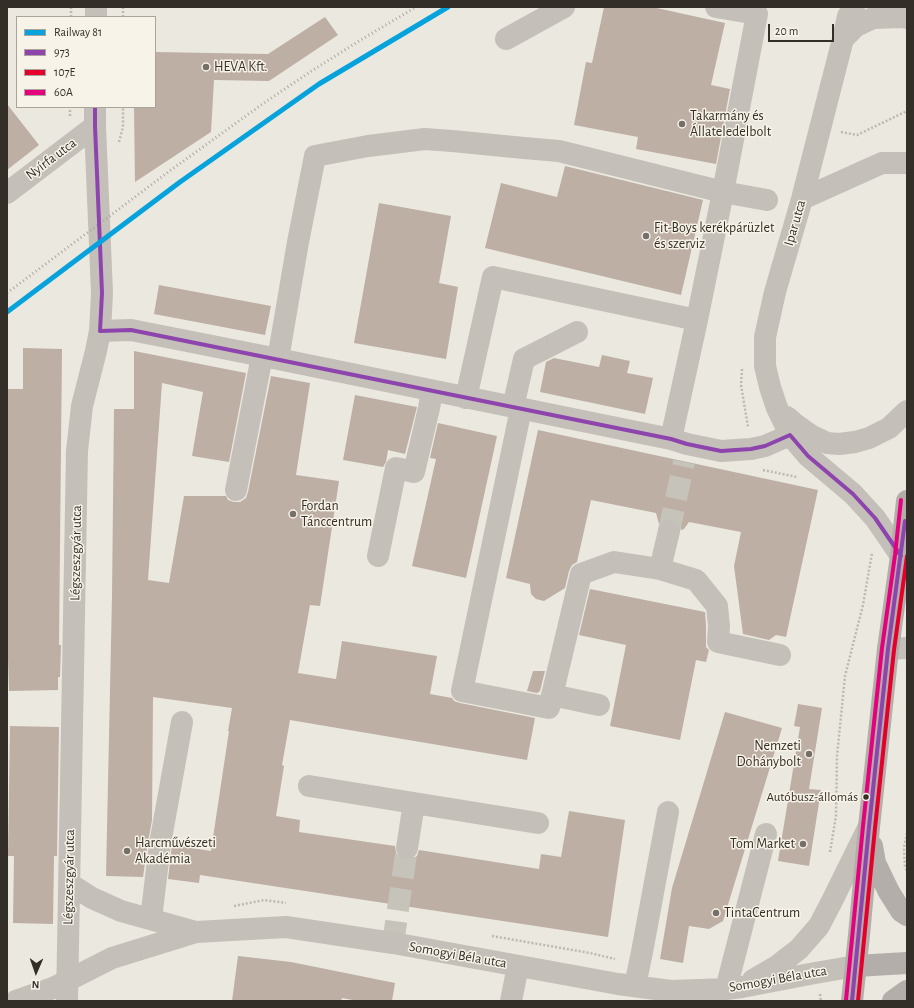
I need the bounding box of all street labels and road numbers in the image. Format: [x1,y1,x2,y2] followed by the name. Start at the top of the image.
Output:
[22,135,80,183] street label: Nyírfa utca
[780,198,810,248] street label: Ipar utca
[67,505,85,601] street label: Légszeszgyár utca
[60,829,78,925] street label: Légszeszgyár utca
[408,938,508,972] street label: Somogyi Béla utca
[728,962,828,996] street label: Somogyi Béla utca

